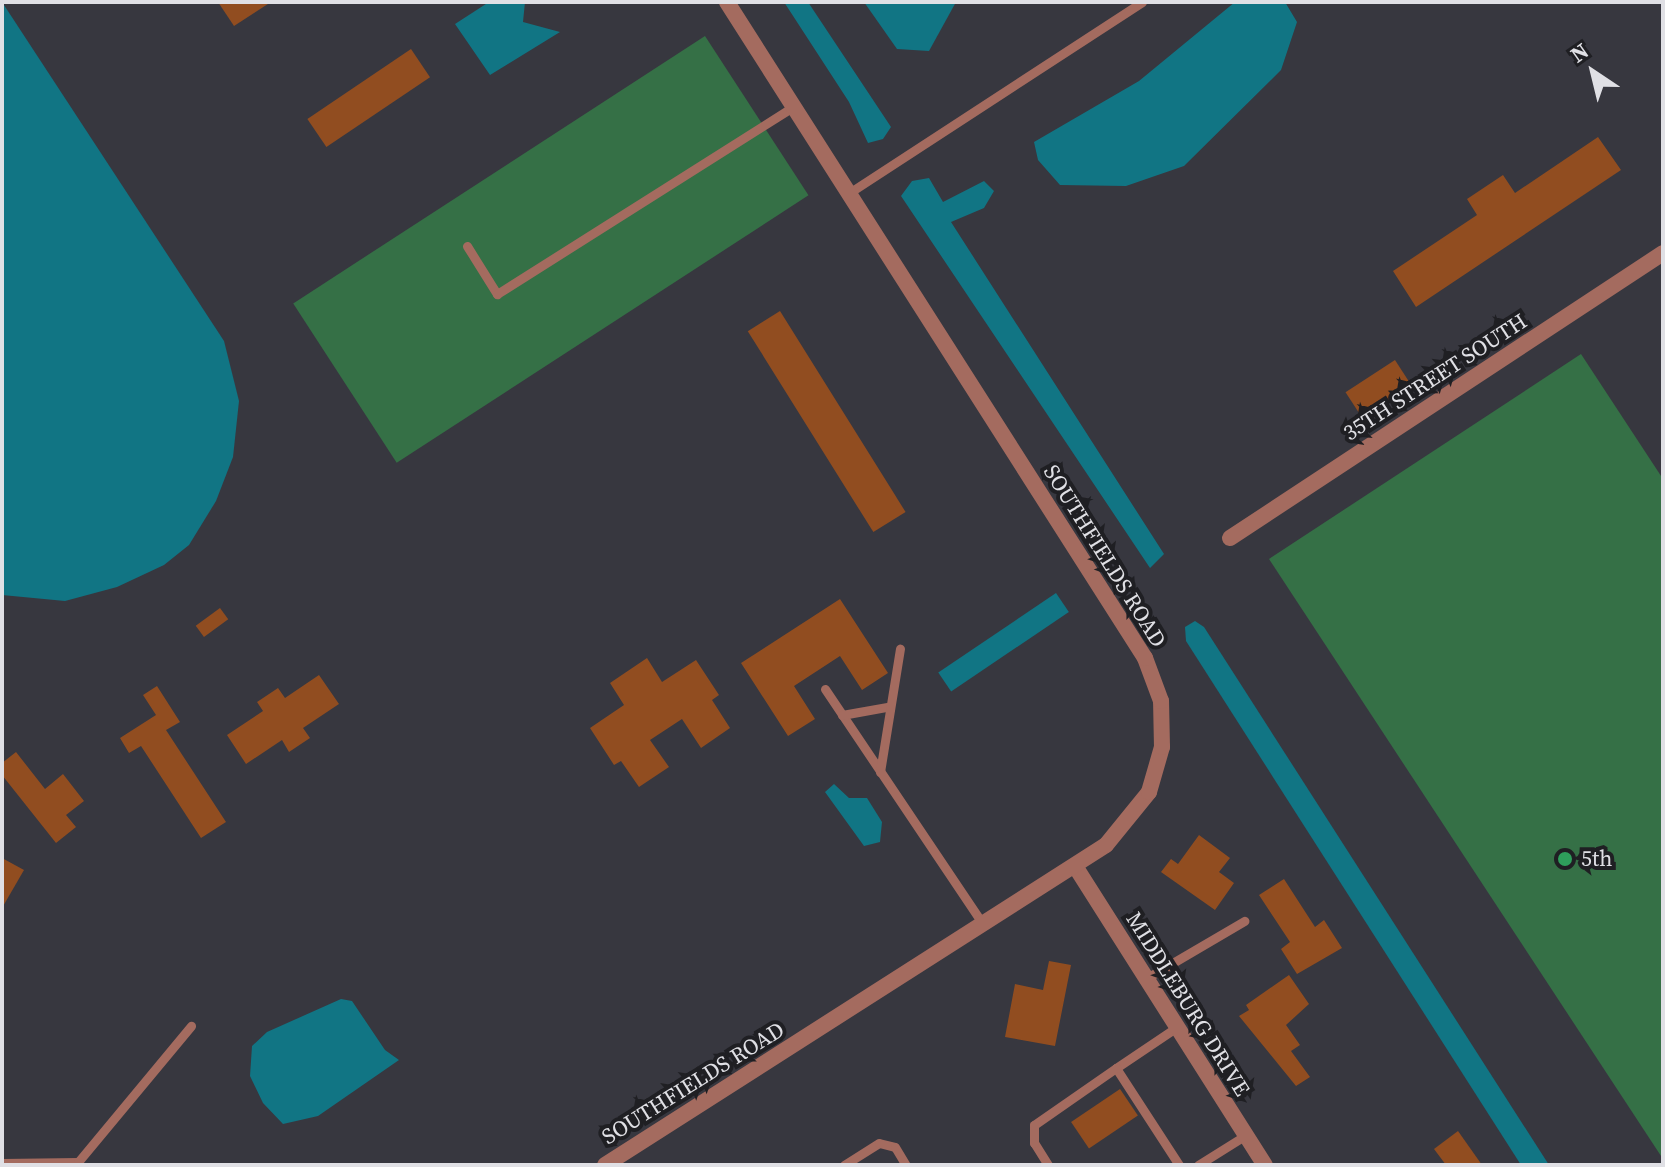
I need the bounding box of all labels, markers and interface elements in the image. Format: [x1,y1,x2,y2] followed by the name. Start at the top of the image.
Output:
[1553,32,1633,112] north arrow
[1564,35,1594,69] text: N
[1338,308,1532,446] street label: 35TH STREET SOUTH
[1038,460,1172,652] street label: SOUTHFIELDS ROAD
[1581,846,1612,872] place label: 5th
[1556,850,1574,868] marker: 5th
[1121,907,1255,1101] street label: MIDDLEBURG DRIVE
[597,1016,789,1150] street label: SOUTHFIELDS ROAD

